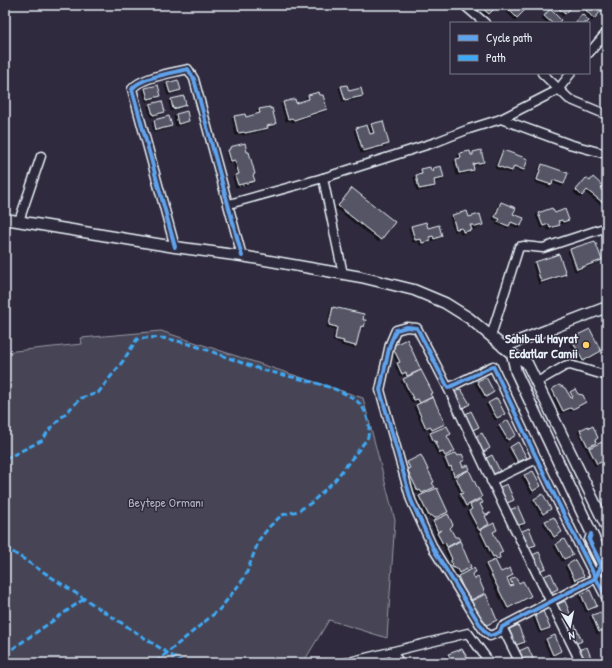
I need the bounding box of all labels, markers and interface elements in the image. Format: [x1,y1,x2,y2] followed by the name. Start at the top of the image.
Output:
[450,22,590,74] legend
[486,29,532,46] text: Cycle path
[486,49,506,66] text: Path
[505,329,579,362] place label: Sahib-ül Hayrat Ecdatlar Camii
[581,340,591,350] marker: Sahib-ül Hayrat Ecdatlar Camii
[128,493,204,511] park label: Beytepe Ormanı
[550,606,590,646] north arrow
[567,628,576,643] text: N

